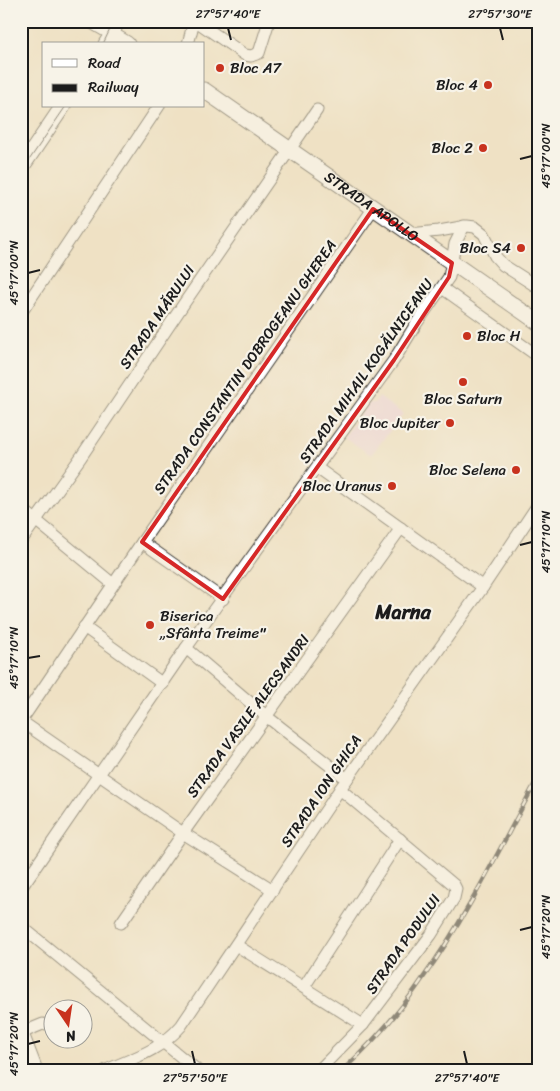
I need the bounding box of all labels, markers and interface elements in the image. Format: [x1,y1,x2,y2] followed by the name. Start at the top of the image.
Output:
[196,3,261,25] text: 27°57'40"E
[468,3,533,25] text: 27°57'30"E
[42,42,205,108] legend
[88,50,121,76] text: Road
[230,55,283,81] place label: Bloc A7
[214,62,226,74] marker: Bloc A7
[436,72,478,98] place label: Bloc 4
[88,74,139,100] text: Railway
[482,79,494,91] marker: Bloc 4
[535,123,557,188] text: 45°17'00"N
[432,135,473,161] place label: Bloc 2
[477,142,489,154] marker: Bloc 2
[319,164,425,249] street label: STRADA APOLLO
[147,234,343,500] street label: STRADA CONSTANTIN DOBROGEANU GHEREA
[459,235,511,261] place label: Bloc S4
[3,240,25,305] text: 45°17'00"N
[515,242,527,254] marker: Bloc S4
[112,259,202,375] street label: STRADA MĂRULUI
[292,272,441,469] street label: STRADA MIHAIL KOGĂLNICEANU
[477,323,521,349] place label: Bloc H
[461,330,473,342] marker: Bloc H
[457,376,469,388] marker: Bloc Saturn
[424,386,502,412] place label: Bloc Saturn
[360,410,441,436] place label: Bloc Jupiter
[444,417,456,429] marker: Bloc Jupiter
[429,457,506,483] place label: Bloc Selena
[510,464,522,476] marker: Bloc Selena
[303,473,382,499] place label: Bloc Uranus
[386,480,398,492] marker: Bloc Uranus
[535,510,557,573] text: 45°17'10"N
[374,595,432,630] district label: Marna
[159,603,266,646] place label: Biserica „Sfânta Treime"
[144,619,156,631] marker: Biserica „Sfânta Treime"
[3,626,25,689] text: 45°17'10"N
[180,628,317,803] street label: STRADA VASILE ALECSANDRI
[274,729,368,853] street label: STRADA ION GHICA
[359,888,448,1000] street label: STRADA PODULUI
[535,894,557,959] text: 45°17'20"N
[42,998,92,1048] north arrow
[3,1011,25,1076] text: 45°17'20"N
[63,1023,79,1050] text: N
[163,1067,228,1089] text: 27°57'50"E
[435,1067,500,1089] text: 27°57'40"E

